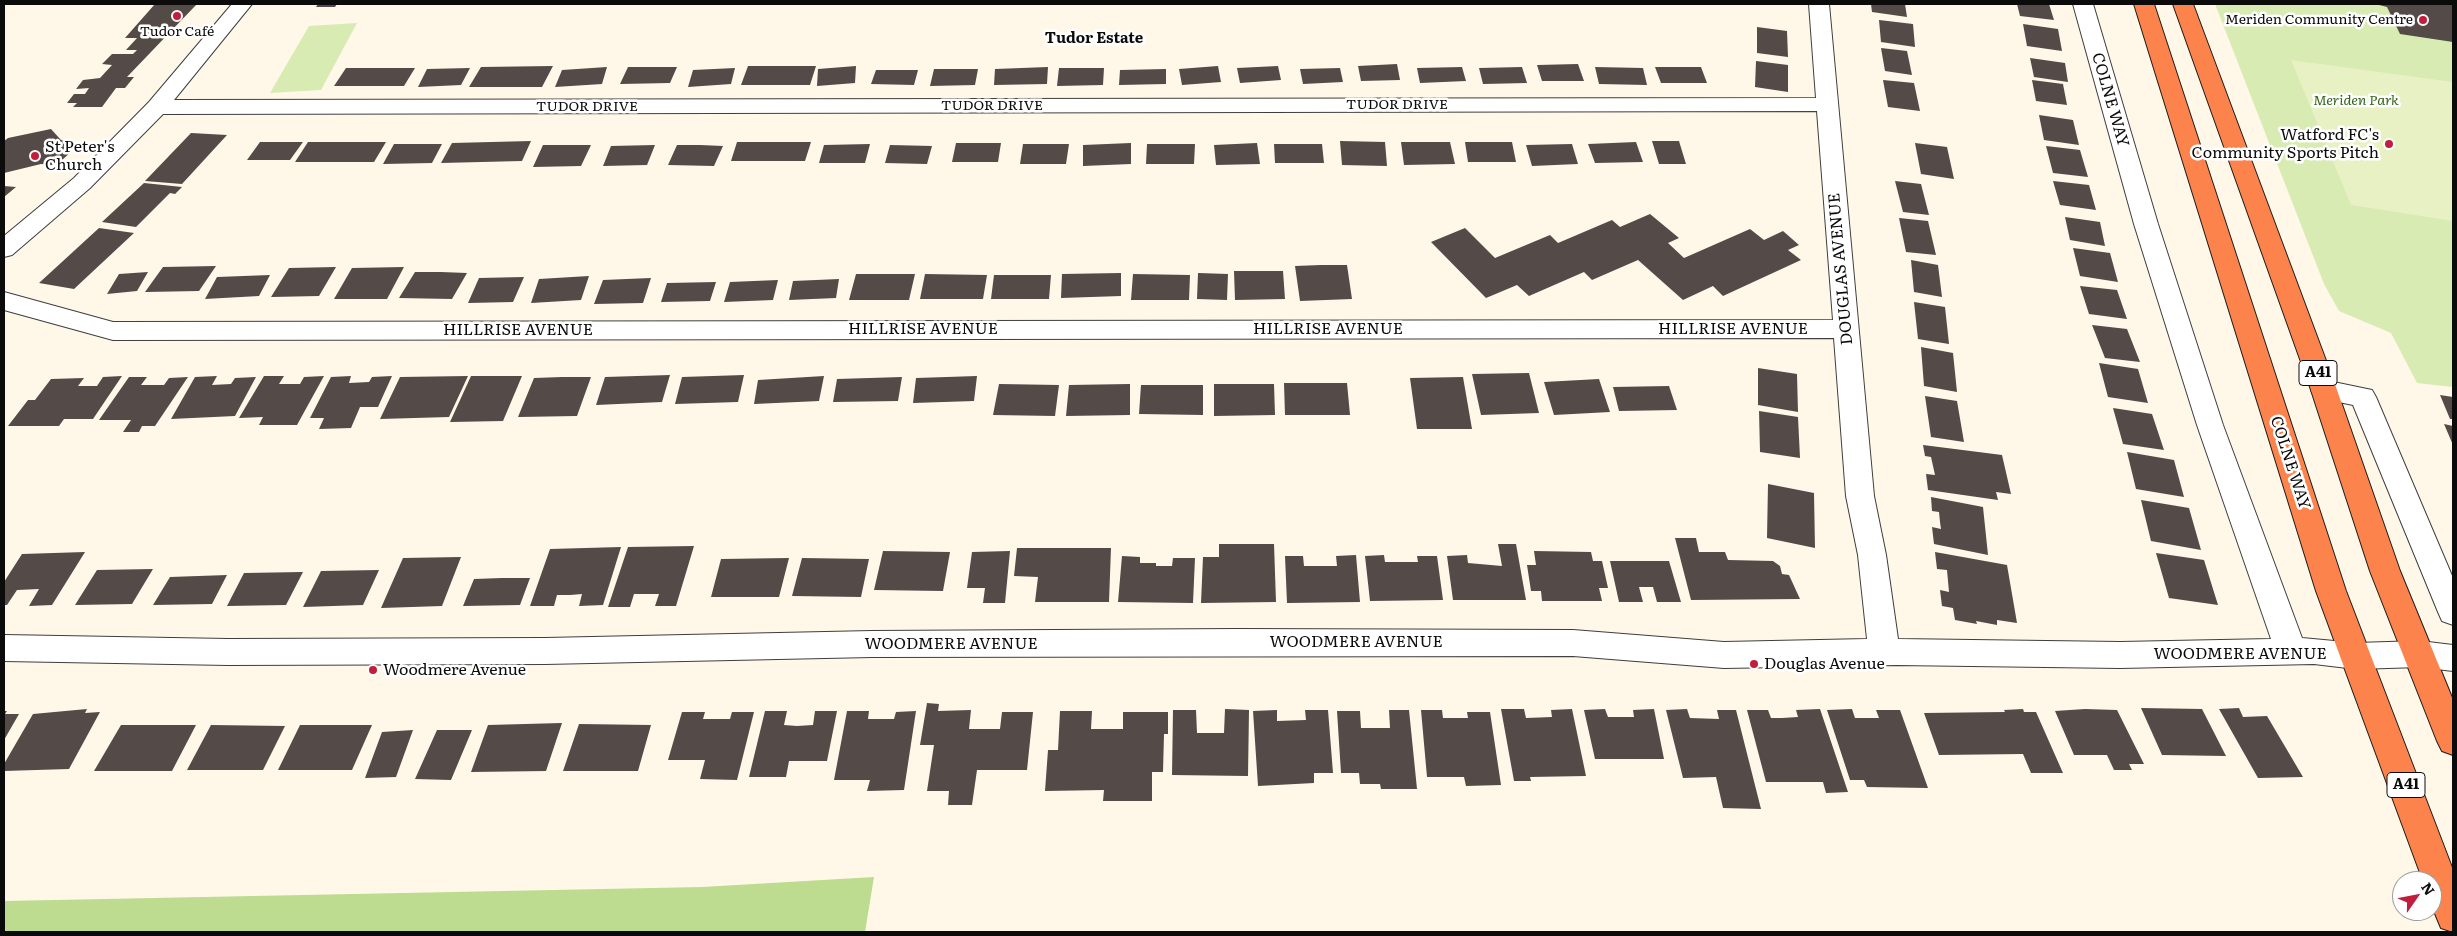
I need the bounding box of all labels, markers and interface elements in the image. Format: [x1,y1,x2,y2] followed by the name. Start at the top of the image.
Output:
[171,10,183,22] marker: Tudor Café
[2225,12,2413,28] place label: Meriden Community Centre
[2417,14,2429,26] marker: Meriden Community Centre
[140,24,214,40] place label: Tudor Café
[1045,30,1143,48] district label: Tudor Estate
[2087,51,2133,149] street label: COLNE WAY
[2313,93,2399,109] park label: Meriden Park
[1346,97,1448,113] street label: TUDOR DRIVE
[941,98,1043,114] street label: TUDOR DRIVE
[536,99,638,115] street label: TUDOR DRIVE
[2192,125,2379,163] place label: Watford FC's Community Sports Pitch
[45,137,114,175] place label: St Peter's Church
[2383,138,2395,150] marker: Watford FC's Community Sports Pitch
[29,150,41,162] marker: St Peter's Church
[1825,192,1857,346] street label: DOUGLAS AVENUE
[848,319,998,339] street label: HILLRISE AVENUE
[1253,319,1403,339] street label: HILLRISE AVENUE
[1658,319,1808,339] street label: HILLRISE AVENUE
[443,320,593,340] street label: HILLRISE AVENUE
[2299,360,2337,386] road number: A41
[2266,414,2314,512] street label: COLNE WAY
[1269,632,1443,652] street label: WOODMERE AVENUE
[864,634,1038,654] street label: WOODMERE AVENUE
[2153,644,2327,664] street label: WOODMERE AVENUE
[1764,654,1885,674] place label: Douglas Avenue
[1748,658,1760,670] marker: Douglas Avenue
[383,660,526,680] place label: Woodmere Avenue
[367,664,379,676] marker: Woodmere Avenue
[2387,772,2425,798] road number: A41
[2392,871,2442,921] north arrow
[2417,878,2440,899] text: N

